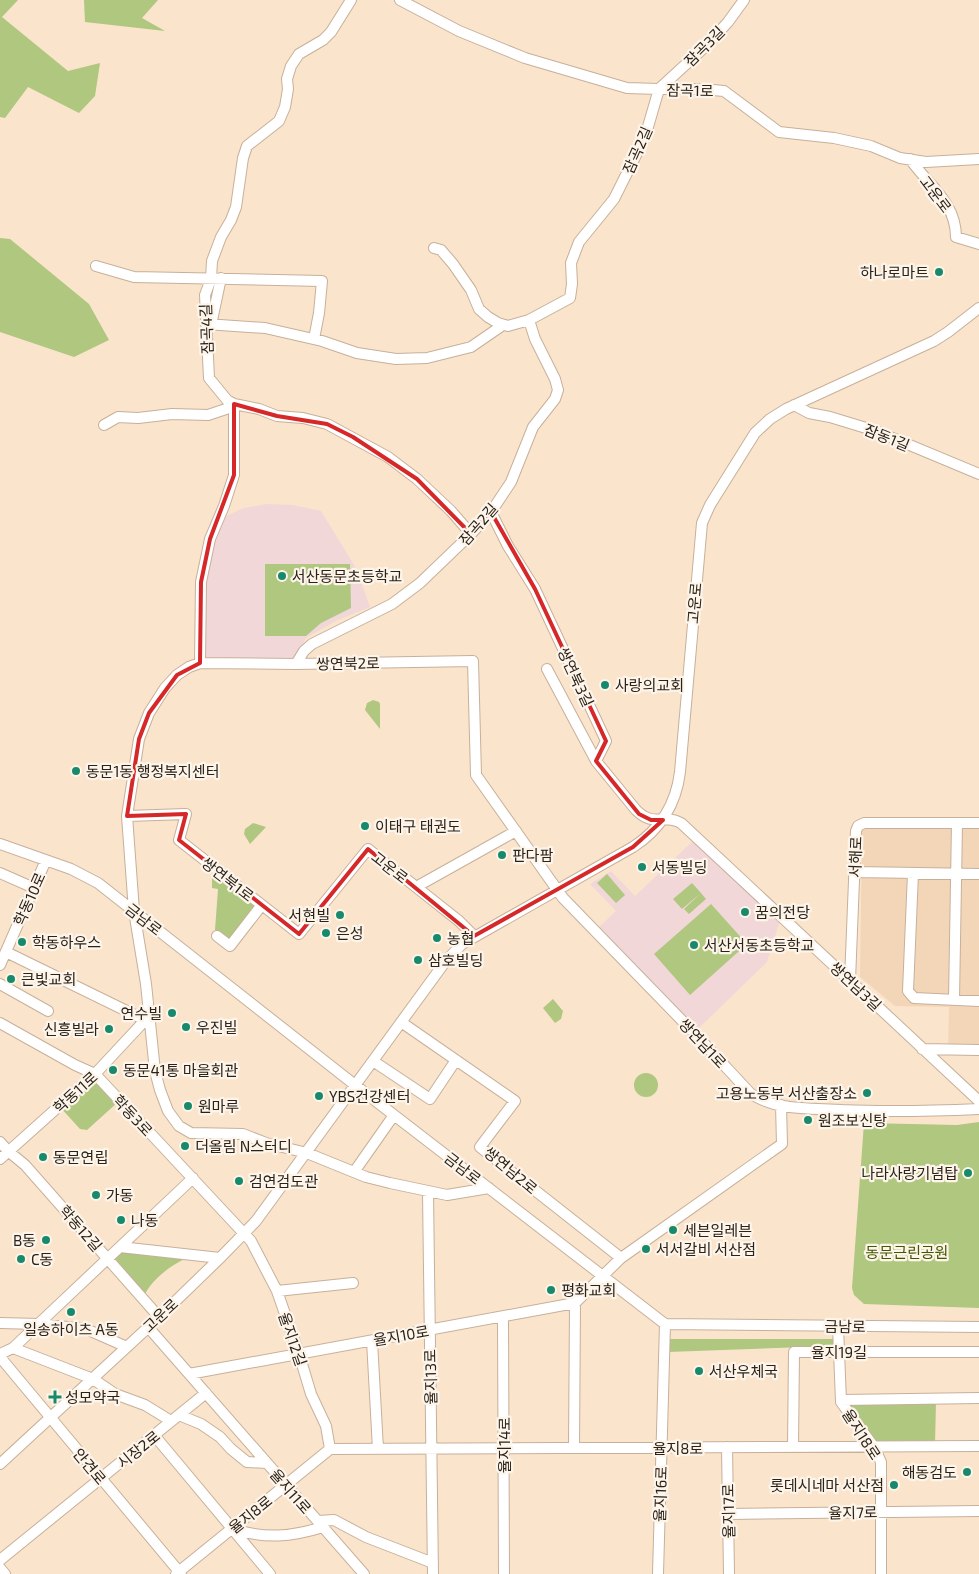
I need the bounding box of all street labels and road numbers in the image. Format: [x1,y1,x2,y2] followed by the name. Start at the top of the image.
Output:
[680,22,728,70] street label: 잠곡3길
[666,81,714,99] street label: 잠곡1로
[619,124,655,176] street label: 잠곡2길
[916,172,956,216] street label: 고운로
[196,303,216,355] street label: 잠곡4길
[862,420,912,454] street label: 잠동1길
[455,499,501,549] street label: 잠곡2길
[683,582,705,624] street label: 고운로
[554,644,598,710] street label: 쌍연북3길
[316,653,380,673] street label: 쌍연북2로
[845,836,865,878] street label: 서해로
[368,847,412,887] street label: 고운로
[198,853,258,905] street label: 쌍연북1로
[9,870,49,928] street label: 학동10로
[122,899,166,939] street label: 금남로
[827,958,885,1014] street label: 쌍연남3길
[676,1014,730,1072] street label: 쌍연남1로
[49,1067,101,1117] street label: 학동11로
[109,1091,157,1139] street label: 학동3로
[481,1143,541,1197] street label: 쌍연남2로
[441,1148,485,1188] street label: 금남로
[56,1201,106,1255] street label: 학동12길
[139,1294,181,1336] street label: 고운로
[275,1310,311,1368] street label: 율지12길
[824,1317,866,1335] street label: 금남로
[372,1321,430,1349] street label: 율지10로
[811,1343,867,1361] street label: 율지19길
[421,1349,439,1405] street label: 율지13로
[839,1405,885,1463] street label: 율지18로
[495,1417,513,1473] street label: 율지14로
[113,1426,163,1472] street label: 시장2로
[653,1439,703,1457] street label: 율지8로
[70,1444,110,1488] street label: 안견로
[267,1465,315,1517] street label: 율지11로
[650,1466,670,1522] street label: 율지16로
[719,1483,737,1539] street label: 율지17로
[225,1491,275,1537] street label: 율지8로
[828,1503,878,1521] street label: 율지7로

